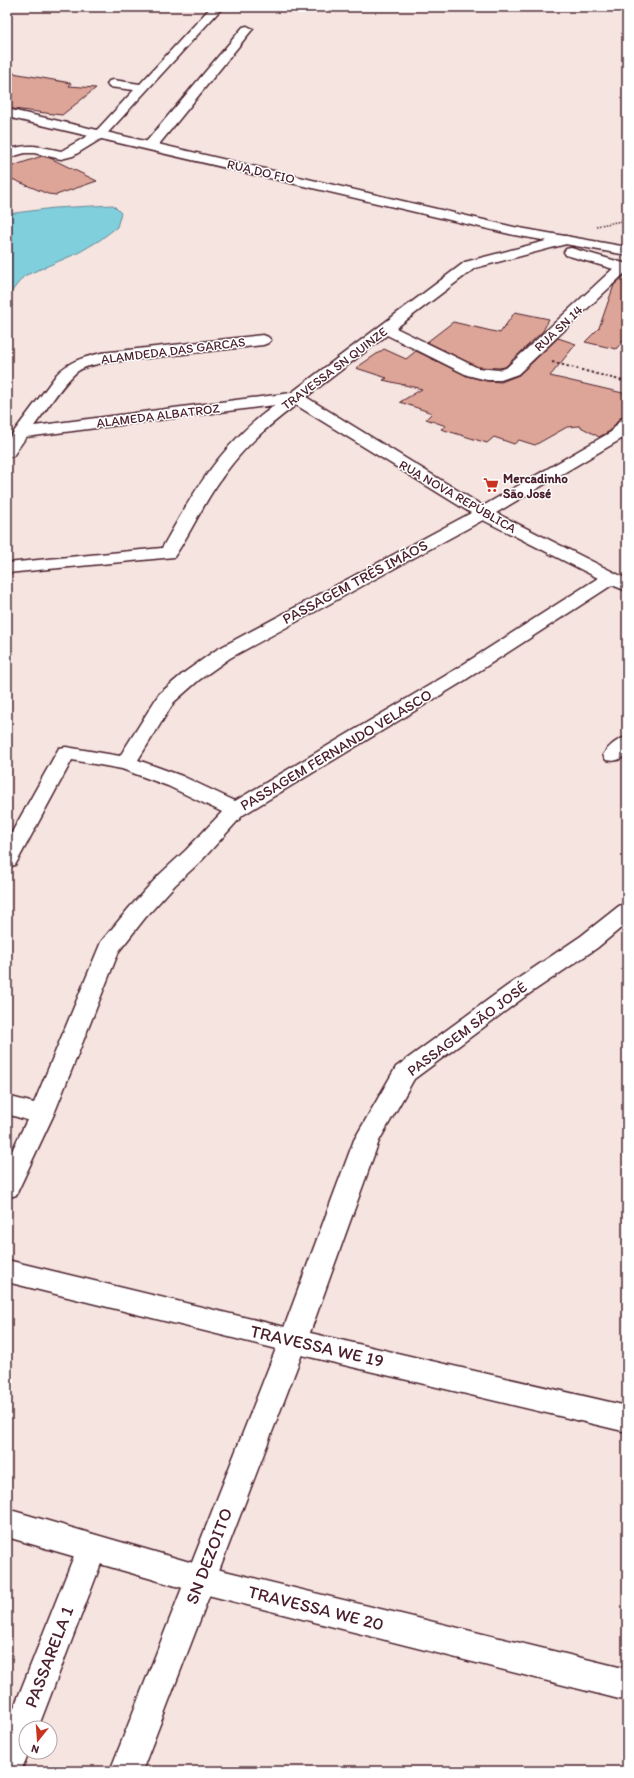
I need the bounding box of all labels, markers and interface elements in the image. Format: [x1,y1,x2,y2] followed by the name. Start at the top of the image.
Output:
[226,156,296,187] street label: RUA DO FIO
[531,302,586,355] street label: RUA SN 14
[279,324,390,413] street label: TRAVESSA SN QUINZE
[100,334,246,367] street label: ALAMDEDA DAS GARCAS
[96,400,221,431] street label: ALAMEDA ALBATROZ
[397,457,519,536] street label: RUA NOVA REPÚBLICA
[503,471,568,501] place label: Mercadinho São José
[482,476,500,494] supermarket icon: Mercadinho São José
[279,536,431,628] street label: PASSAGEM TRÊS IMÃOS
[237,685,435,814] street label: PASSAGEM FERNANDO VELASCO
[404,978,530,1080] street label: PASSAGEM SÃO JOSÉ
[248,1320,386,1372] street label: TRAVESSA WE 19
[181,1505,237,1607] street label: SN DEZOITO
[246,1580,386,1636] street label: TRAVESSA WE 20
[20,1603,78,1711] street label: PASSARELA 1
[18,1720,58,1760] north arrow
[30,1742,41,1756] text: N

